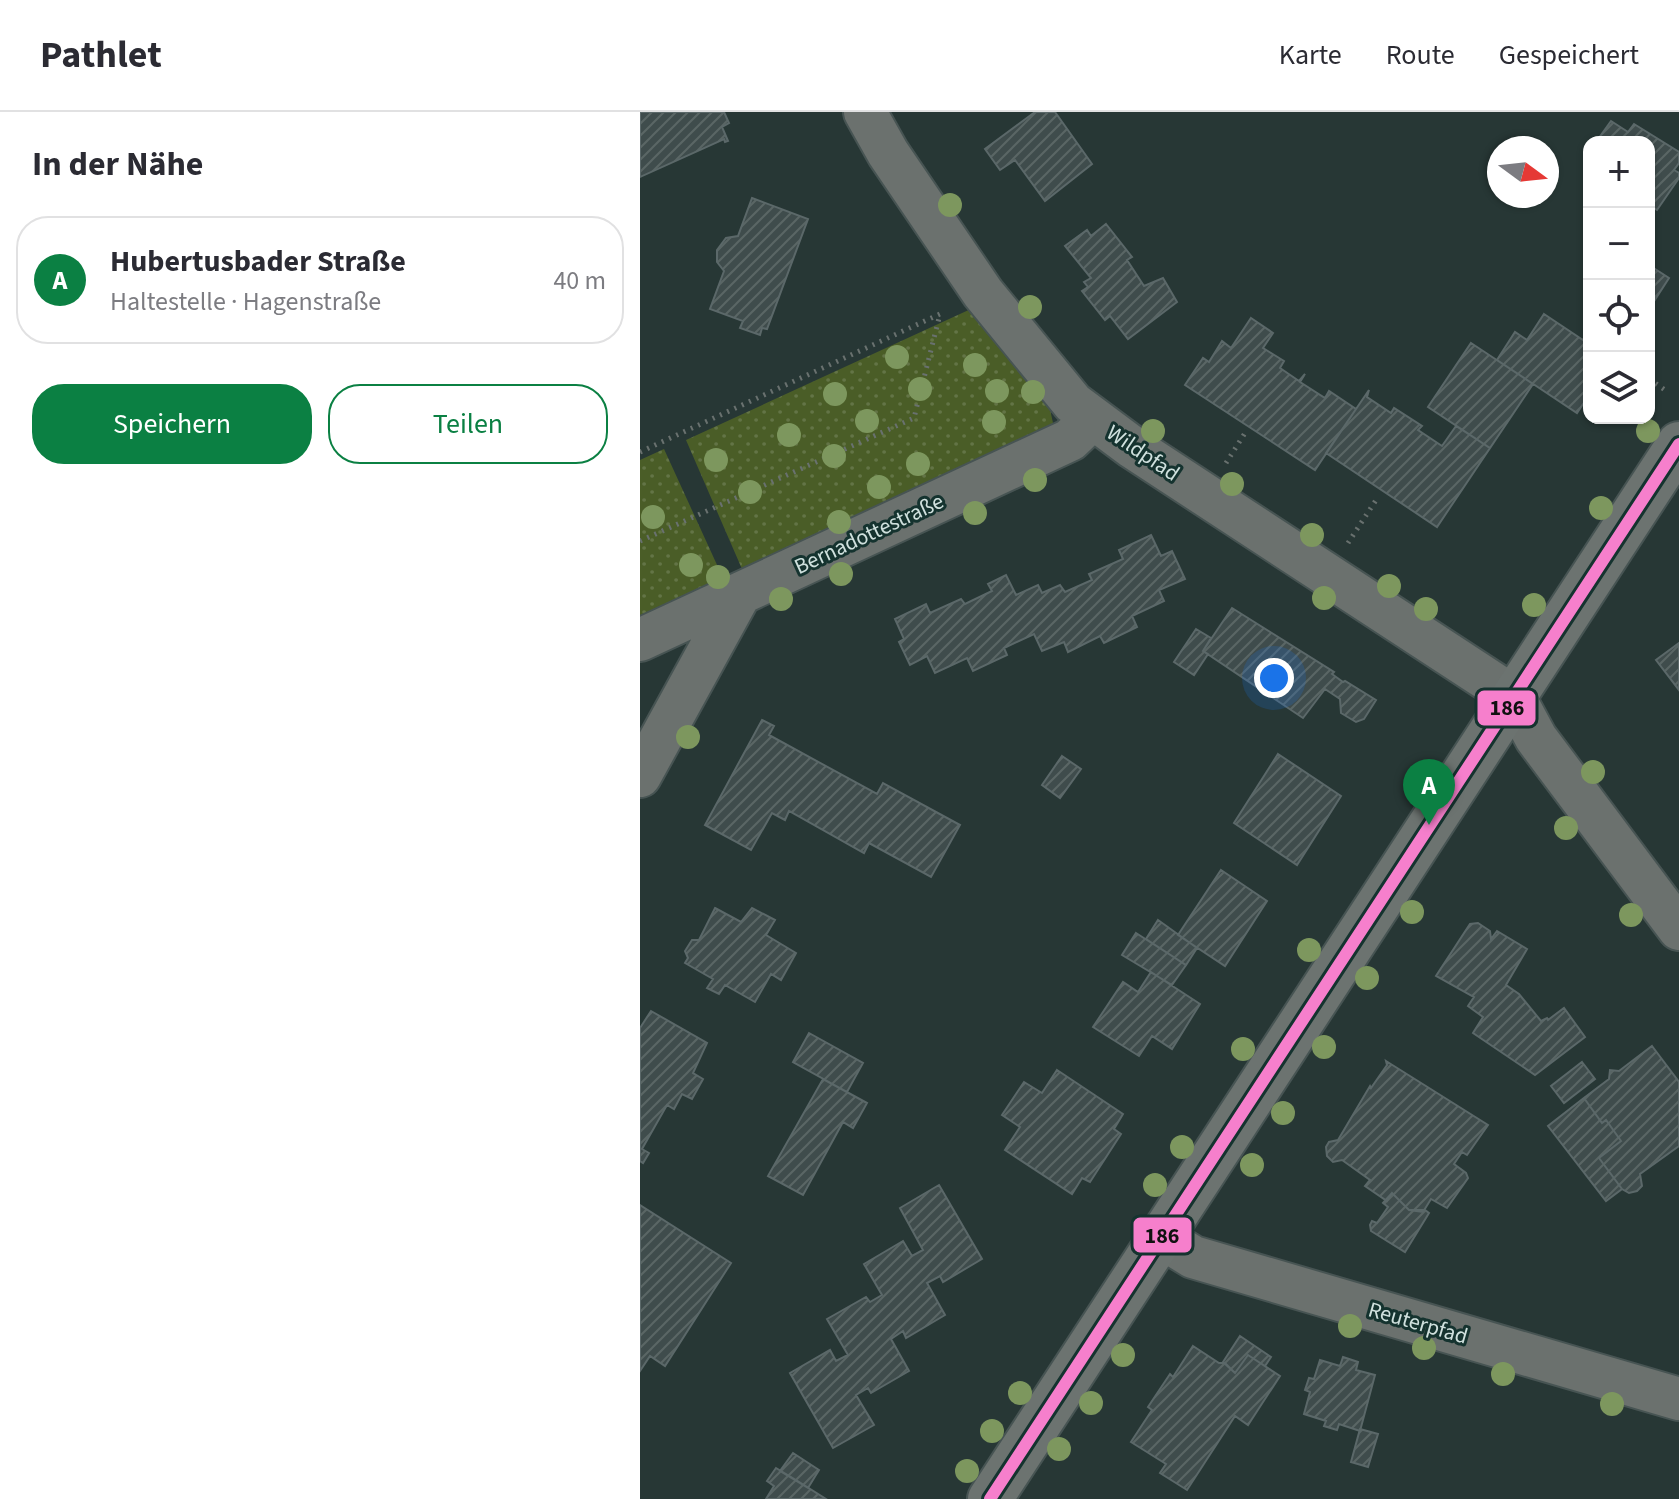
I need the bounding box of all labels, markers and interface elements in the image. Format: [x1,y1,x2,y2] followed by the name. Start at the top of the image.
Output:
[40,28,162,82] text: Pathlet
[1279,35,1342,75] text: Karte
[1386,35,1455,75] text: Route
[1499,35,1639,75] text: Gespeichert
[1487,136,1559,208] north arrow
[1583,136,1655,424] map controls
[1583,136,1655,208] button: +
[32,140,203,189] text: In der Nähe
[1583,208,1655,280] button: −
[110,240,406,283] text: Hubertusbader Straße
[53,262,67,299] text: A
[553,262,606,299] text: 40 m
[1583,280,1655,352] button: locate
[110,283,381,320] text: Haltestelle · Hagenstraße
[1583,352,1655,424] button: layers
[32,384,312,464] button: Speichern
[328,384,608,464] button: Teilen
[1100,417,1186,489] street label: Wildpfad
[789,485,949,583] street label: Bernadottestraße
[1254,658,1294,698] your location
[1476,689,1537,727] line badge: 186
[1490,692,1524,724] text: 186
[1403,759,1455,825] pin: A
[1132,1216,1193,1254] line badge: 186
[1145,1220,1179,1252] text: 186
[1364,1294,1472,1352] street label: Reuterpfad

